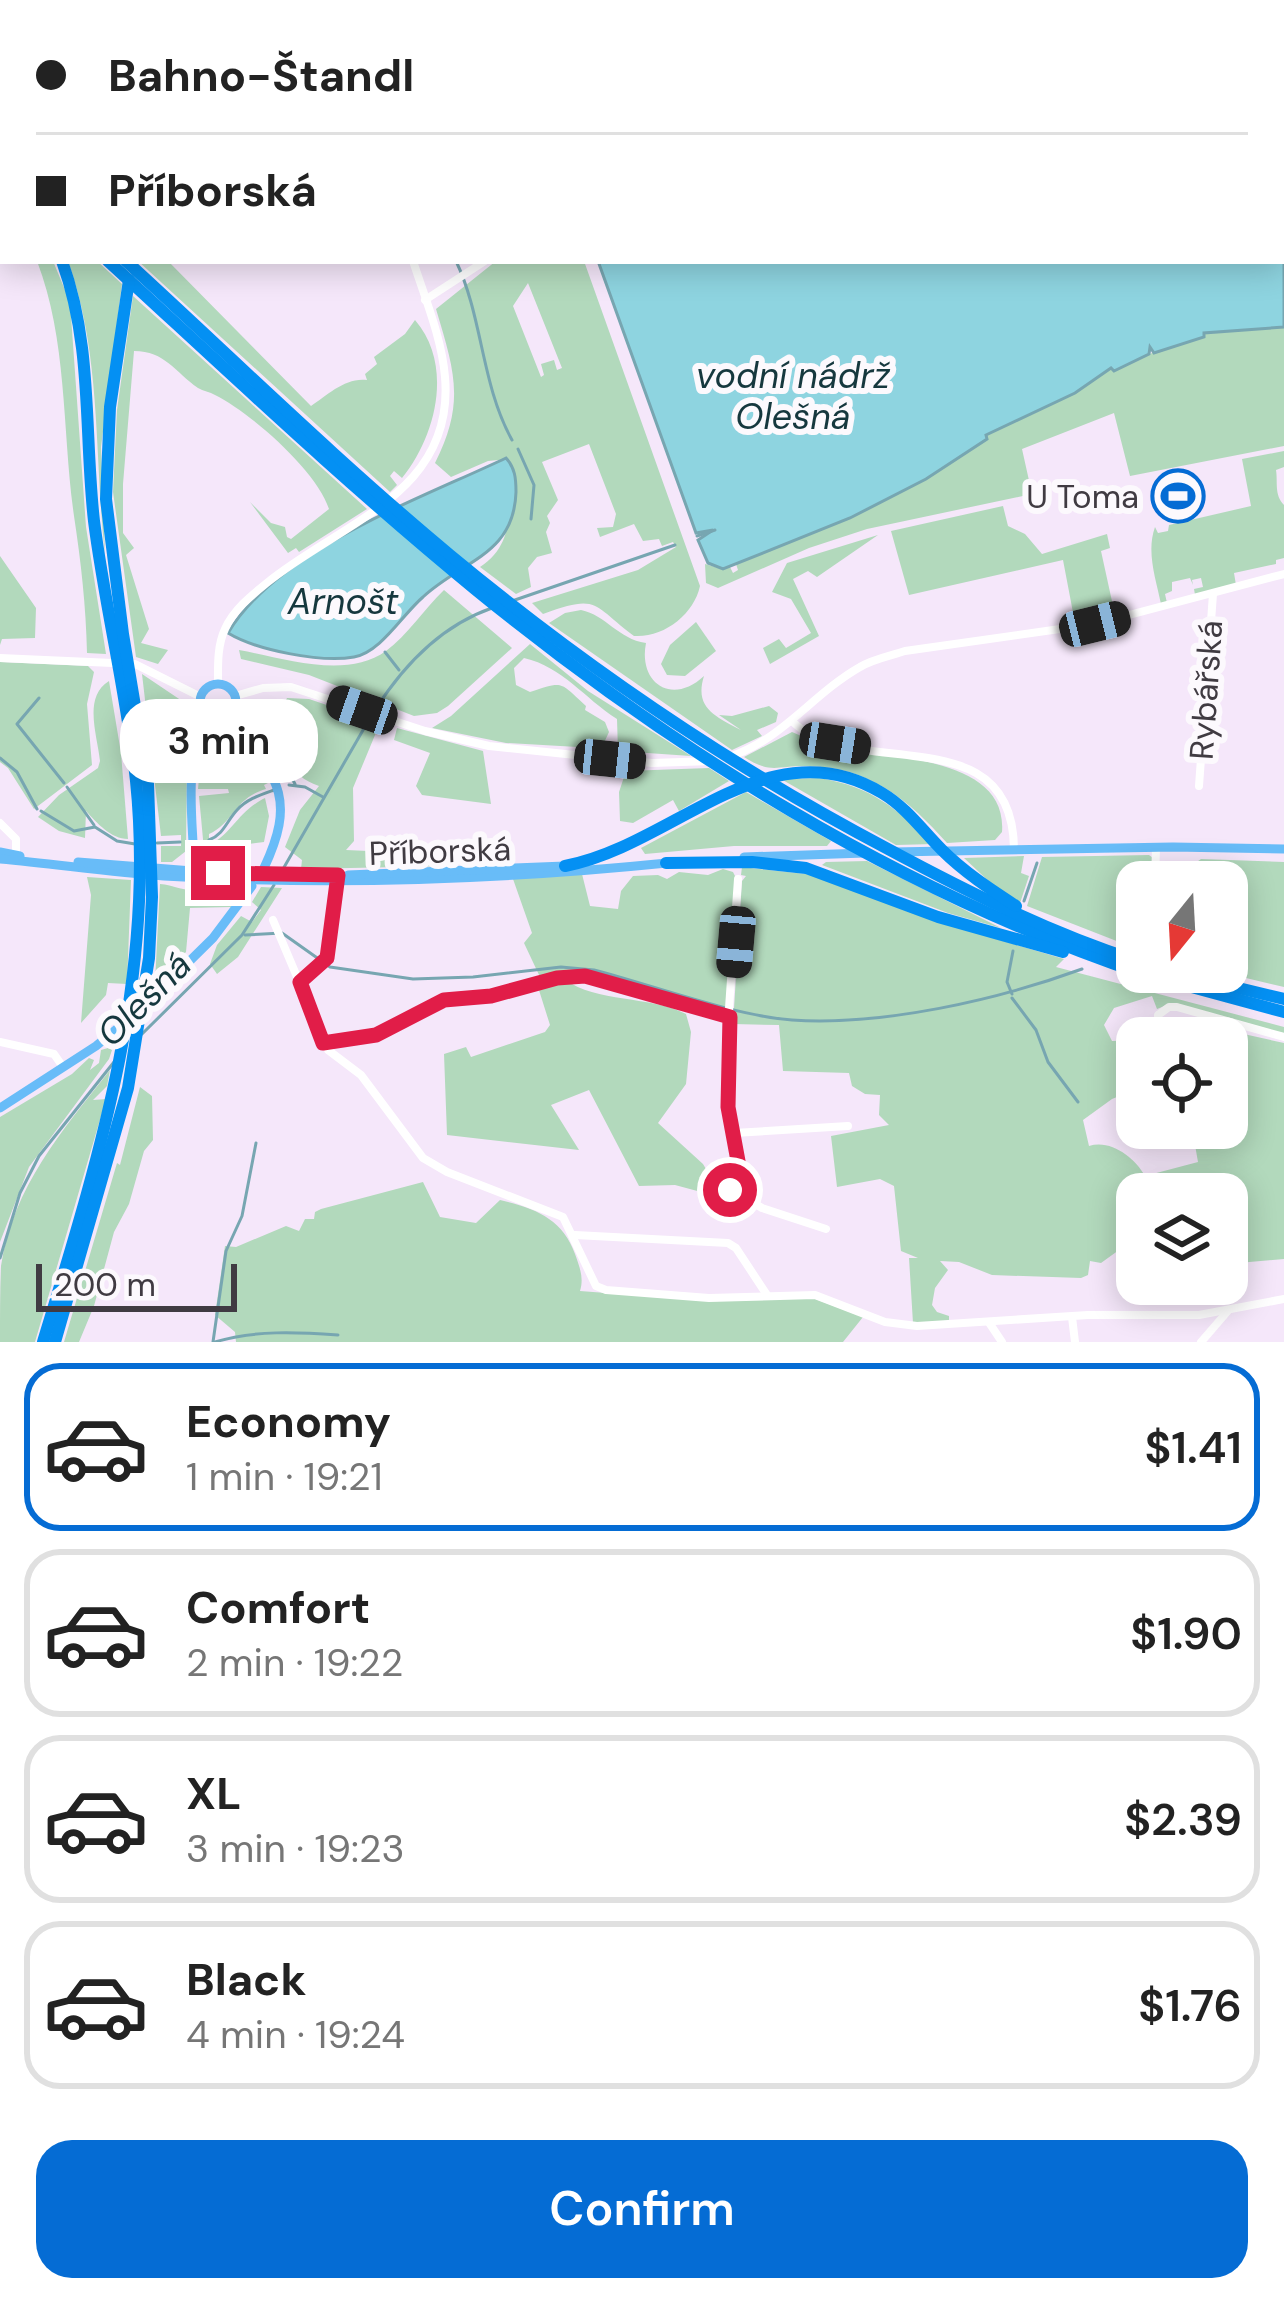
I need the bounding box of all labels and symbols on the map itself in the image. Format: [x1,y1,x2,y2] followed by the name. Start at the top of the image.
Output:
[696,352,891,440] water label: vodní nádrž Olešná
[1150,468,1206,524] sports icon: U Toma
[1026,475,1139,518] place label: U Toma
[287,578,400,625] water label: Arnošt
[1056,598,1134,650] car
[1180,619,1232,761] street label: Rybářská
[322,681,402,739] car
[119,699,317,783] callout: 3 min
[797,720,873,766] car
[572,737,648,781] car
[368,827,512,875] street label: Příborská
[191,846,245,900] route end
[1116,861,1248,993] north arrow
[715,905,757,979] car
[87,942,201,1056] water label: Olešná
[703,1163,757,1217] route start
[36,1258,237,1311] scale bar

